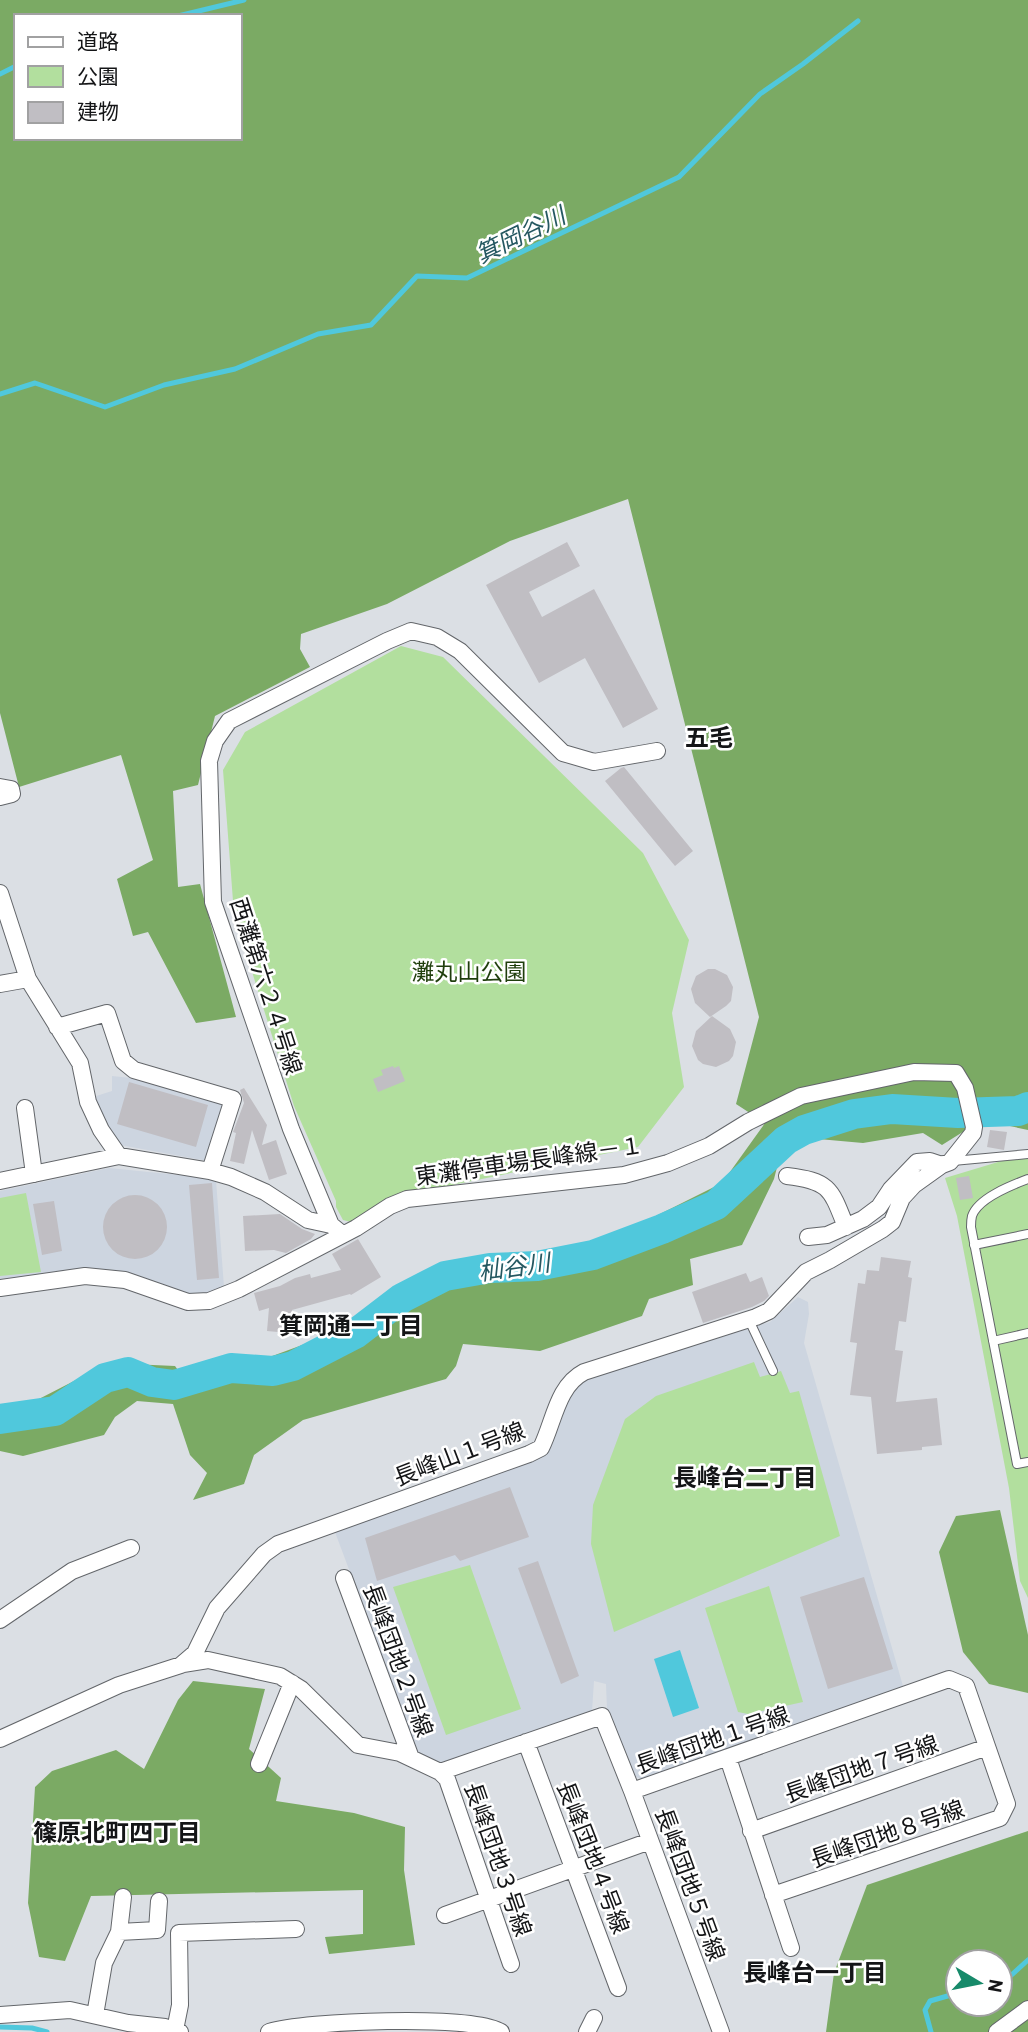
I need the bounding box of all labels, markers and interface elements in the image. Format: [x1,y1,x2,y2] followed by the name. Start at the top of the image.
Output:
[14,14,242,140] legend
[77,28,119,53] text: 道路
[77,63,119,88] text: 公園
[77,98,119,123] text: 建物
[471,199,572,268] water label: 箕岡谷川
[685,722,733,751] district label: 五毛
[225,894,309,1078] street label: 西灘第六２４号線
[412,957,527,985] park label: 灘丸山公園
[413,1130,645,1190] street label: 東灘停車場長峰線－１
[476,1246,555,1285] water label: 杣谷川
[279,1310,423,1339] district label: 箕岡通一丁目
[390,1415,528,1491] street label: 長峰山１号線
[673,1462,817,1491] district label: 長峰台二丁目
[358,1580,440,1740] street label: 長峰団地２号線
[631,1700,793,1778] street label: 長峰団地１号線
[780,1729,942,1807] street label: 長峰団地７号線
[552,1777,636,1937] street label: 長峰団地４号線
[460,1778,538,1940] street label: 長峰団地３号線
[806,1794,968,1872] street label: 長峰団地８号線
[650,1804,732,1964] street label: 長峰団地５号線
[33,1817,201,1846] district label: 篠原北町四丁目
[944,1948,1014,2018] north arrow
[743,1957,887,1986] district label: 長峰台一丁目
[984,1978,1009,1994] text: N

